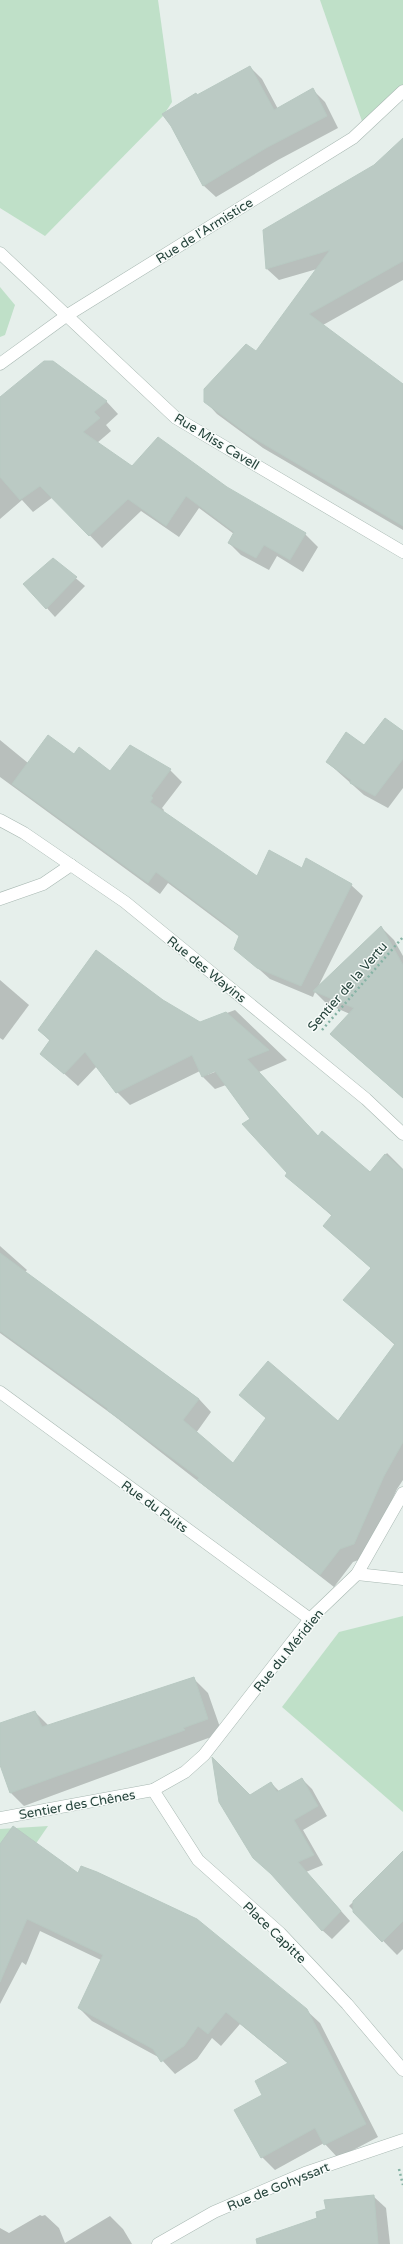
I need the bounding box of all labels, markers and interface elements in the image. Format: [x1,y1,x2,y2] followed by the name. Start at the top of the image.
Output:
[153,195,256,267] street label: Rue de l'Armistice
[171,410,262,474] street label: Rue Miss Cavell
[164,933,249,1007] street label: Rue des Wayins
[305,939,391,1035] street label: Sentier de la Vertu
[118,1477,191,1536] street label: Rue du Puits
[250,1606,327,1695] street label: Rue du Méridien
[18,1787,137,1823] street label: Sentier des Chênes
[239,1899,309,1967] street label: Place Capitte
[225,2159,332,2215] street label: Rue de Gohyssart

